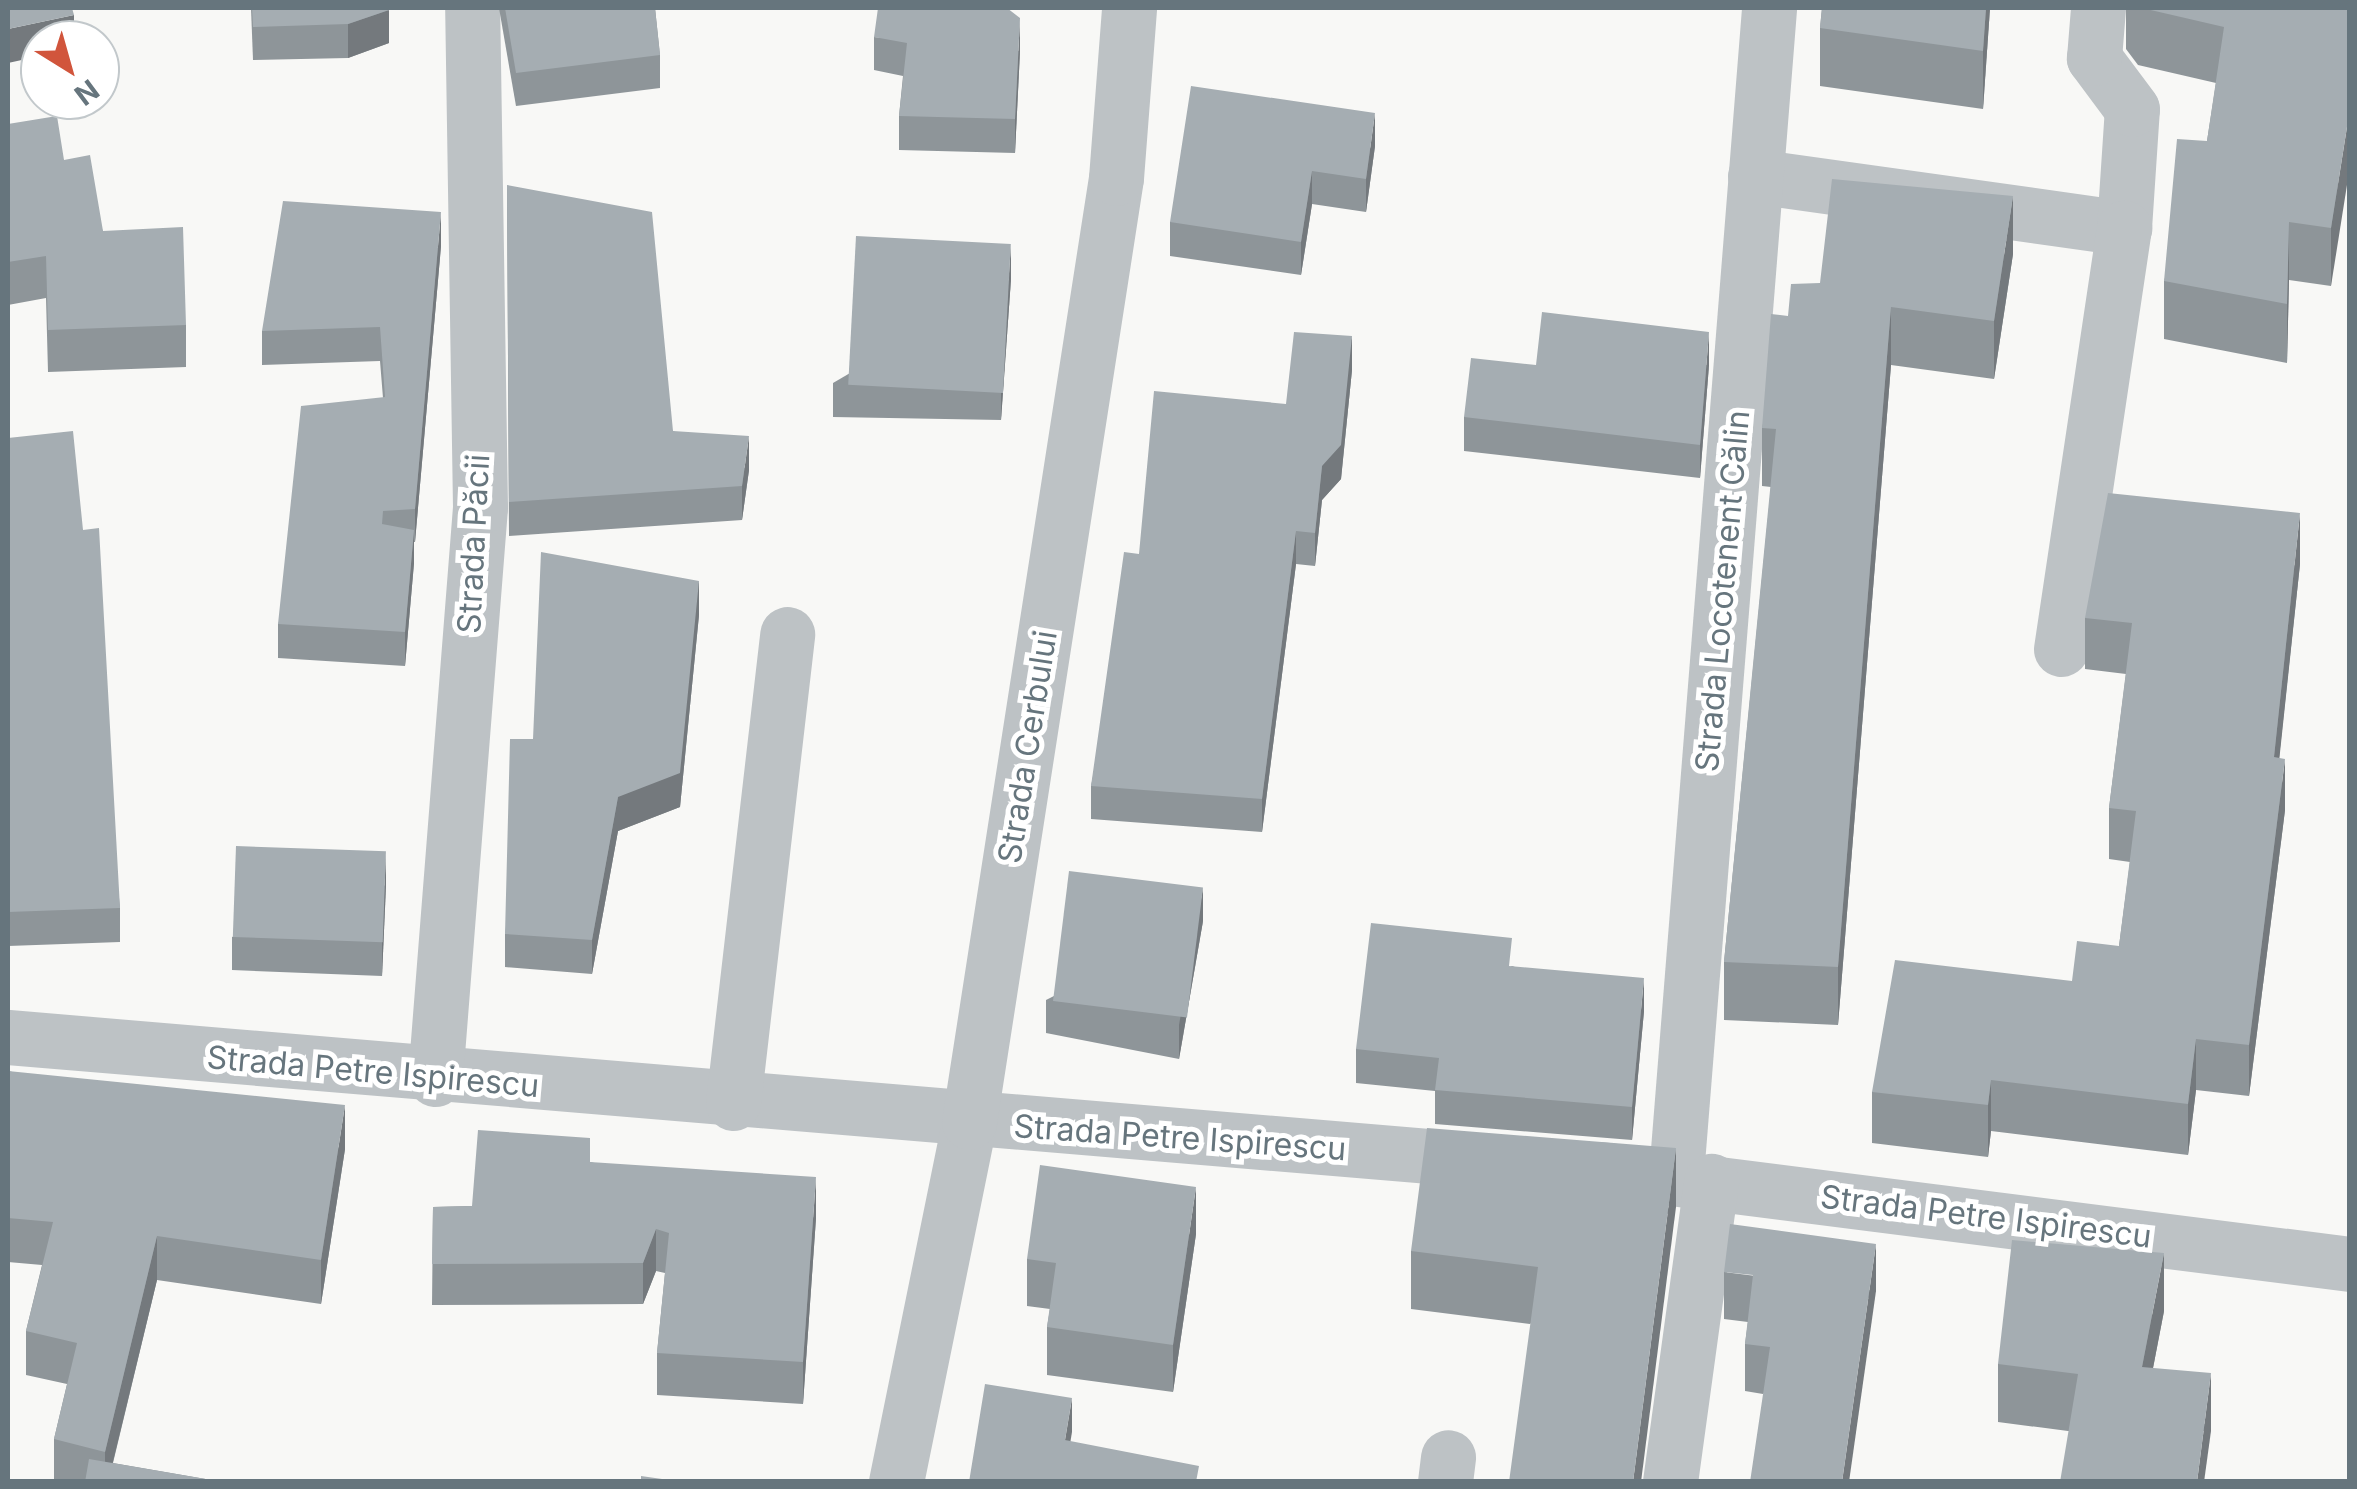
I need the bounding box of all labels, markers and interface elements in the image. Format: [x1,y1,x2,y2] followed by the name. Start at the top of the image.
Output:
[20,20,120,120] north arrow
[68,72,106,112] text: N
[1688,409,1758,773] street label: Strada Locotenent Călin
[450,453,498,635] street label: Strada Păcii
[991,628,1065,866] street label: Strada Cerbului
[205,1038,541,1106] street label: Strada Petre Ispirescu
[1012,1107,1348,1169] street label: Strada Petre Ispirescu
[1818,1178,2154,1256] street label: Strada Petre Ispirescu

